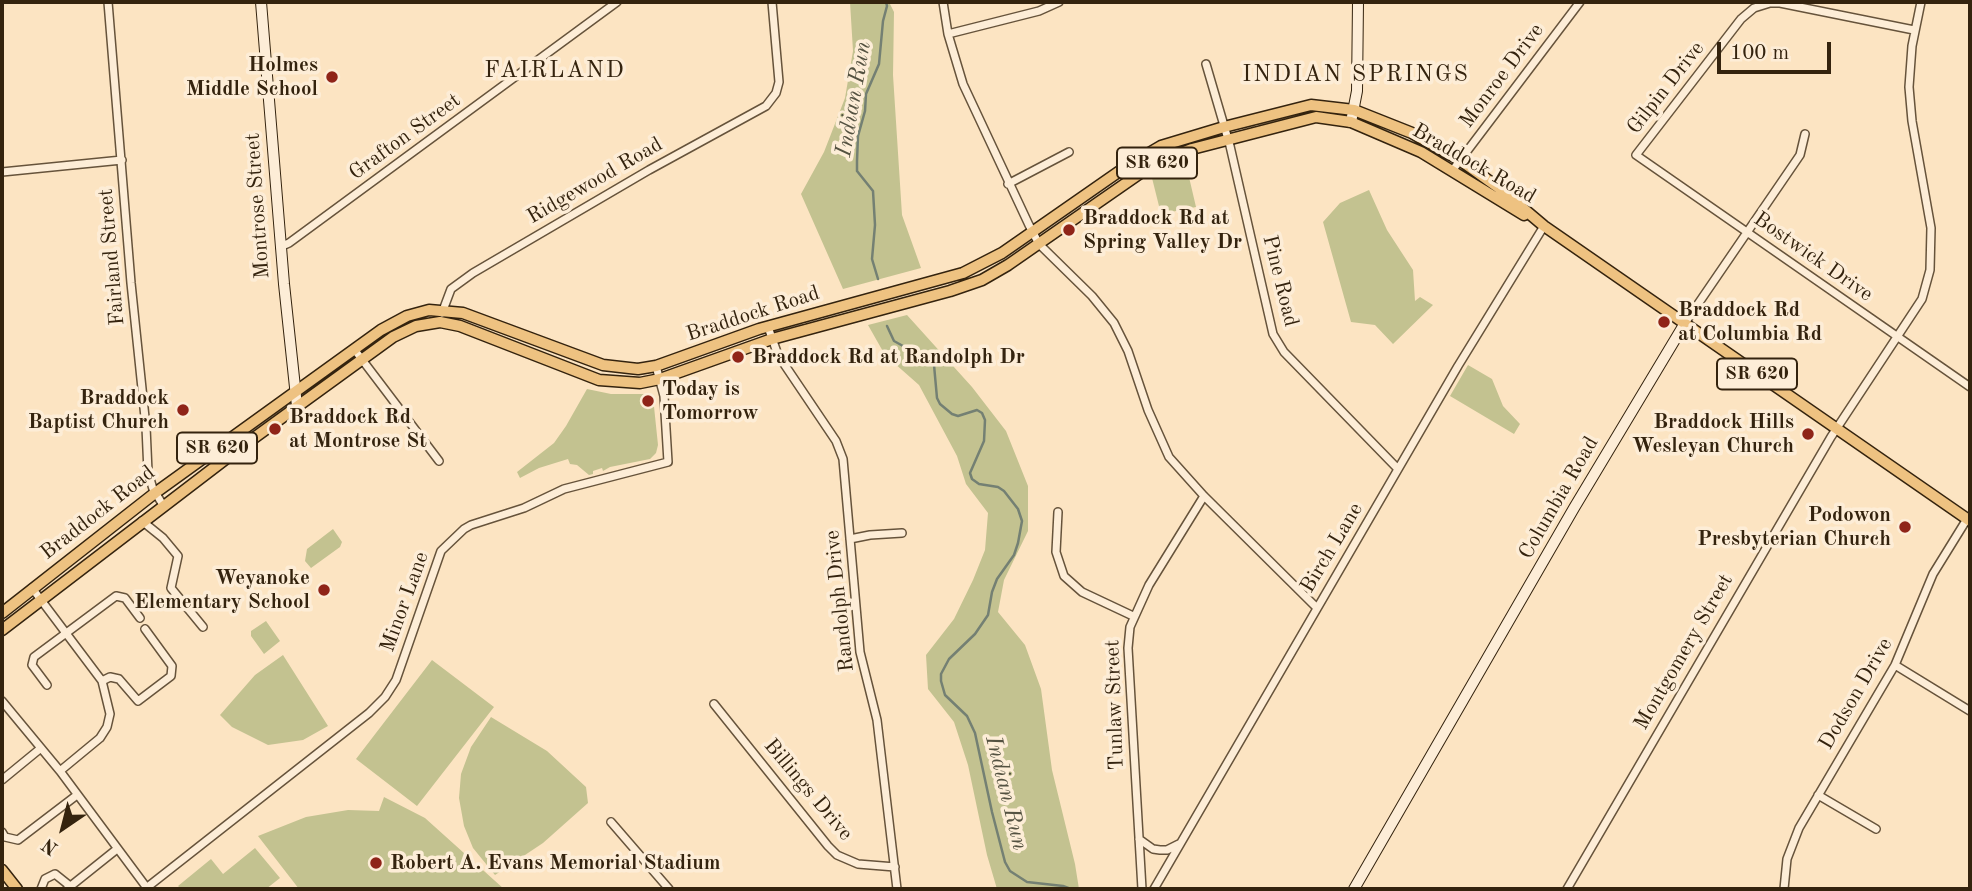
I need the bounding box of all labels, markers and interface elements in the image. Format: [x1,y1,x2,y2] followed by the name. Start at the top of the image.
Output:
[1455,19,1549,133] street label: Monroe Drive
[1720,28,1834,72] scale bar
[1622,37,1710,139] street label: Gilpin Drive
[830,39,878,159] water label: Indian Run
[1730,43,1789,64] text: 100 m
[186,52,318,102] place label: Holmes Middle School
[485,57,625,85] district label: FAIRLAND
[1244,61,1468,89] district label: INDIAN SPRINGS
[324,69,340,85] marker: Holmes Middle School
[344,88,466,186] street label: Grafton Street
[1408,118,1540,210] street label: Braddock Road
[240,132,276,280] street label: Montrose Street
[523,132,667,230] street label: Ridgewood Road
[1117,148,1197,178] road number: SR 620
[93,187,131,327] street label: Fairland Street
[1083,205,1242,255] place label: Braddock Rd at Spring Valley Dr
[1749,207,1877,307] street label: Bostwick Drive
[1061,222,1077,238] marker: Braddock Rd at Spring Valley Dr
[1256,233,1304,329] street label: Pine Road
[683,281,823,347] street label: Braddock Road
[1678,297,1822,347] place label: Braddock Rd at Columbia Rd
[1656,314,1672,330] marker: Braddock Rd at Columbia Rd
[752,344,1025,370] place label: Braddock Rd at Randolph Dr
[730,349,746,365] marker: Braddock Rd at Randolph Dr
[1717,358,1797,390] road number: SR 620
[662,376,758,426] place label: Today is Tomorrow
[28,385,169,435] place label: Braddock Baptist Church
[640,393,656,409] marker: Today is Tomorrow
[175,402,191,418] marker: Braddock Baptist Church
[289,404,427,454] place label: Braddock Rd at Montrose St
[1632,409,1794,459] place label: Braddock Hills Wesleyan Church
[267,421,283,437] marker: Braddock Rd at Montrose St
[1800,426,1816,442] marker: Braddock Hills Wesleyan Church
[177,432,257,463] road number: SR 620
[1514,432,1604,564] street label: Columbia Road
[36,460,160,566] street label: Braddock Road
[1295,498,1369,598] street label: Birch Lane
[1697,502,1891,552] place label: Podowon Presbyterian Church
[1897,519,1913,535] marker: Podowon Presbyterian Church
[820,529,860,673] street label: Randolph Drive
[375,548,435,656] street label: Minor Lane
[134,565,310,615] place label: Weyanoke Elementary School
[1629,569,1739,735] street label: Montgomery Street
[316,582,332,598] marker: Weyanoke Elementary School
[1814,634,1898,754] street label: Dodson Drive
[1100,639,1130,771] street label: Tunlaw Street
[978,733,1034,853] water label: Indian Run
[758,734,858,846] street label: Billings Drive
[28,793,98,863] north arrow
[39,834,62,858] text: N
[390,850,721,876] place label: Robert A. Evans Memorial Stadium
[368,855,384,871] marker: Robert A. Evans Memorial Stadium

